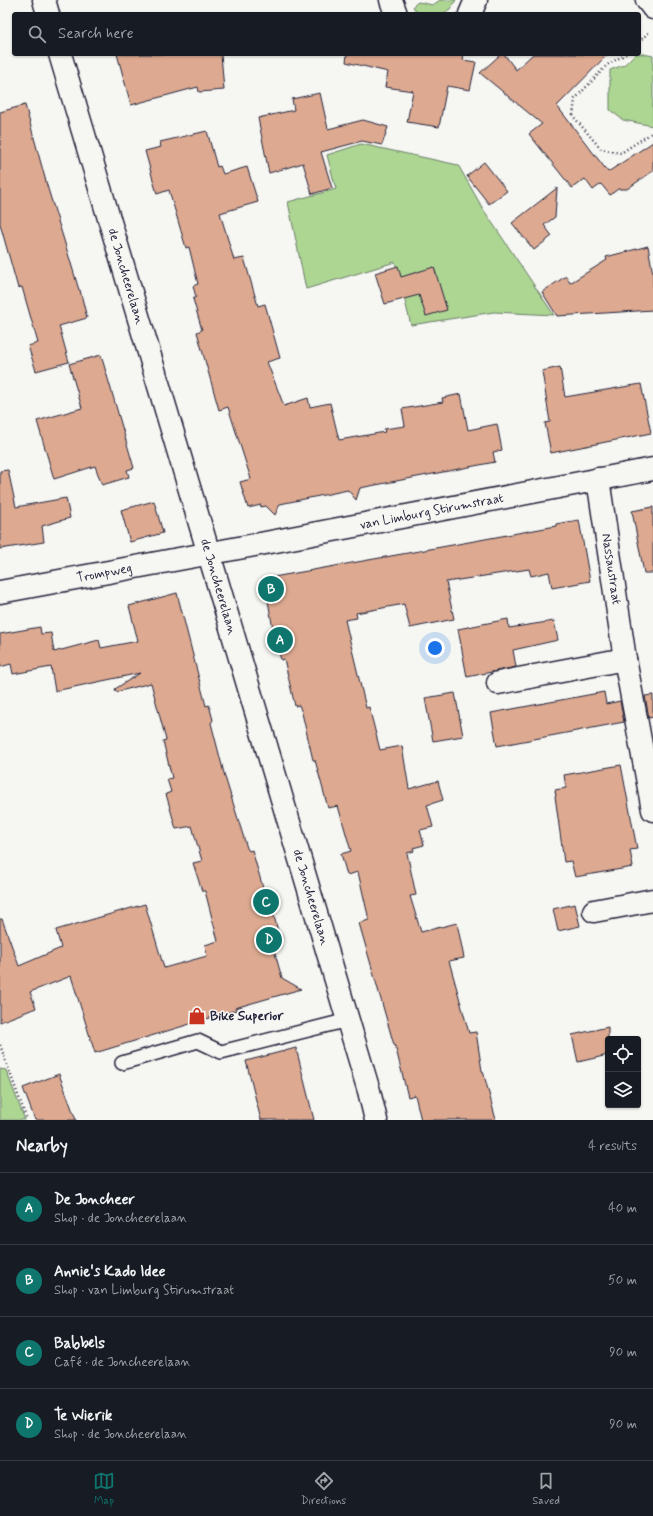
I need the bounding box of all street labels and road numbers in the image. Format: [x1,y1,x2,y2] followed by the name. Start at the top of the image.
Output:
[104,226,149,326] street label: de Joncheerelaan
[358,489,505,533] street label: van Limburg Stirumstraat
[598,532,625,606] street label: Nassaustraat
[196,537,241,637] street label: de Joncheerelaan
[75,559,133,586] street label: Trompweg
[289,847,334,947] street label: de Joncheerelaan

